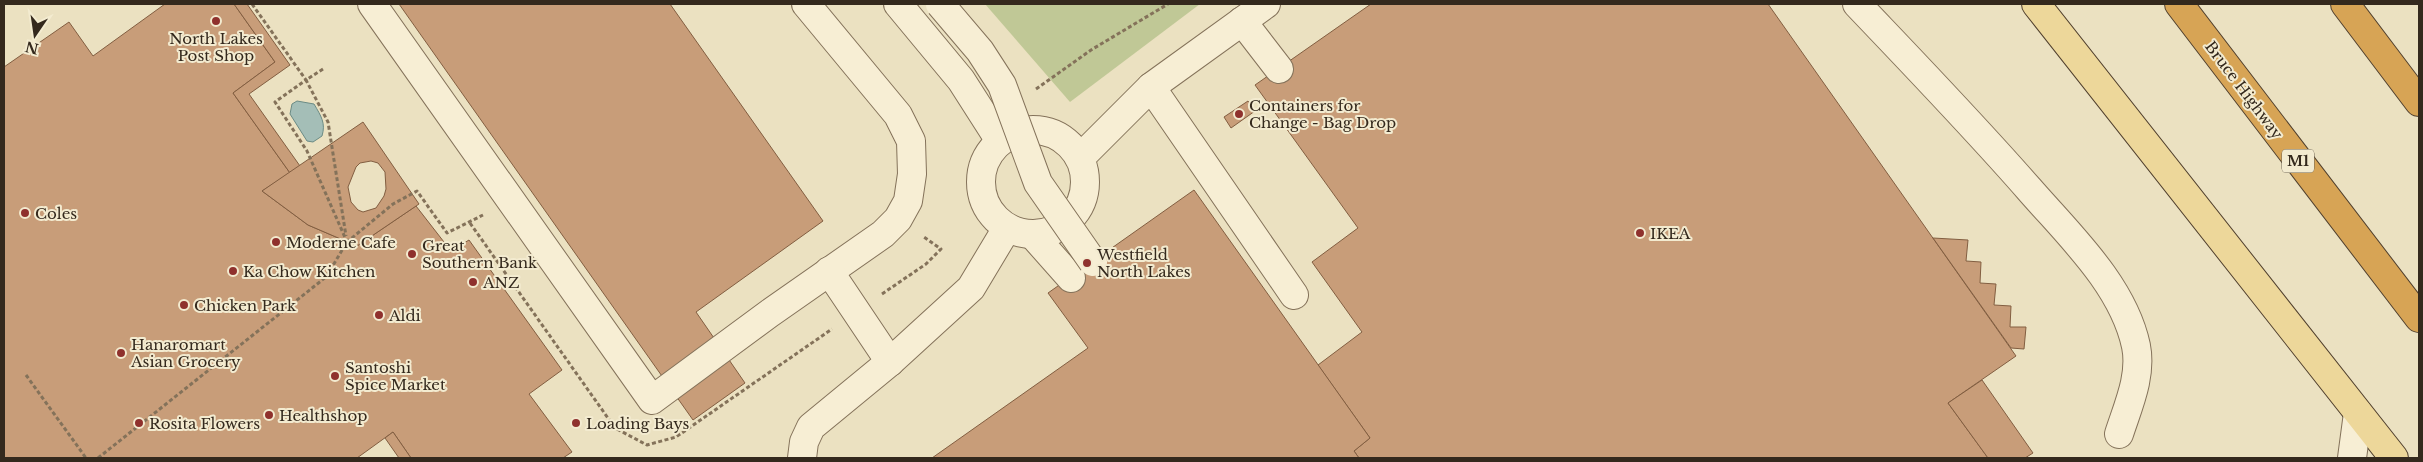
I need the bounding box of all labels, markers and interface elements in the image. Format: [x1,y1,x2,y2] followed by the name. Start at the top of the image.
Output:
[10,10,60,60] north arrow
[210,15,222,27] marker: North Lakes Post Shop
[169,29,263,65] place label: North Lakes Post Shop
[24,37,41,58] text: N
[2201,37,2287,143] street label: Bruce Highway
[1249,96,1396,132] place label: Containers for Change - Bag Drop
[1233,108,1245,120] marker: Containers for Change - Bag Drop
[2282,150,2314,172] road number: M1
[35,204,77,223] place label: Coles
[19,207,31,219] marker: Coles
[1650,224,1691,243] place label: IKEA
[1634,227,1646,239] marker: IKEA
[286,233,396,252] place label: Moderne Cafe
[270,236,282,248] marker: Moderne Cafe
[422,236,538,272] place label: Great Southern Bank
[1096,245,1191,281] place label: Westfield North Lakes
[406,248,418,260] marker: Great Southern Bank
[1081,257,1093,269] marker: Westfield North Lakes
[243,262,375,281] place label: Ka Chow Kitchen
[227,265,239,277] marker: Ka Chow Kitchen
[482,273,520,292] place label: ANZ
[467,276,479,288] marker: ANZ
[194,296,297,315] place label: Chicken Park
[178,299,190,311] marker: Chicken Park
[388,306,421,325] place label: Aldi
[373,309,385,321] marker: Aldi
[130,335,241,371] place label: Hanaromart Asian Grocery
[115,347,127,359] marker: Hanaromart Asian Grocery
[345,358,446,394] place label: Santoshi Spice Market
[329,370,341,382] marker: Santoshi Spice Market
[279,406,367,425] place label: Healthshop
[263,409,275,421] marker: Healthshop
[149,414,260,433] place label: Rosita Flowers
[586,414,690,433] place label: Loading Bays
[133,417,145,429] marker: Rosita Flowers
[570,417,582,429] marker: Loading Bays

